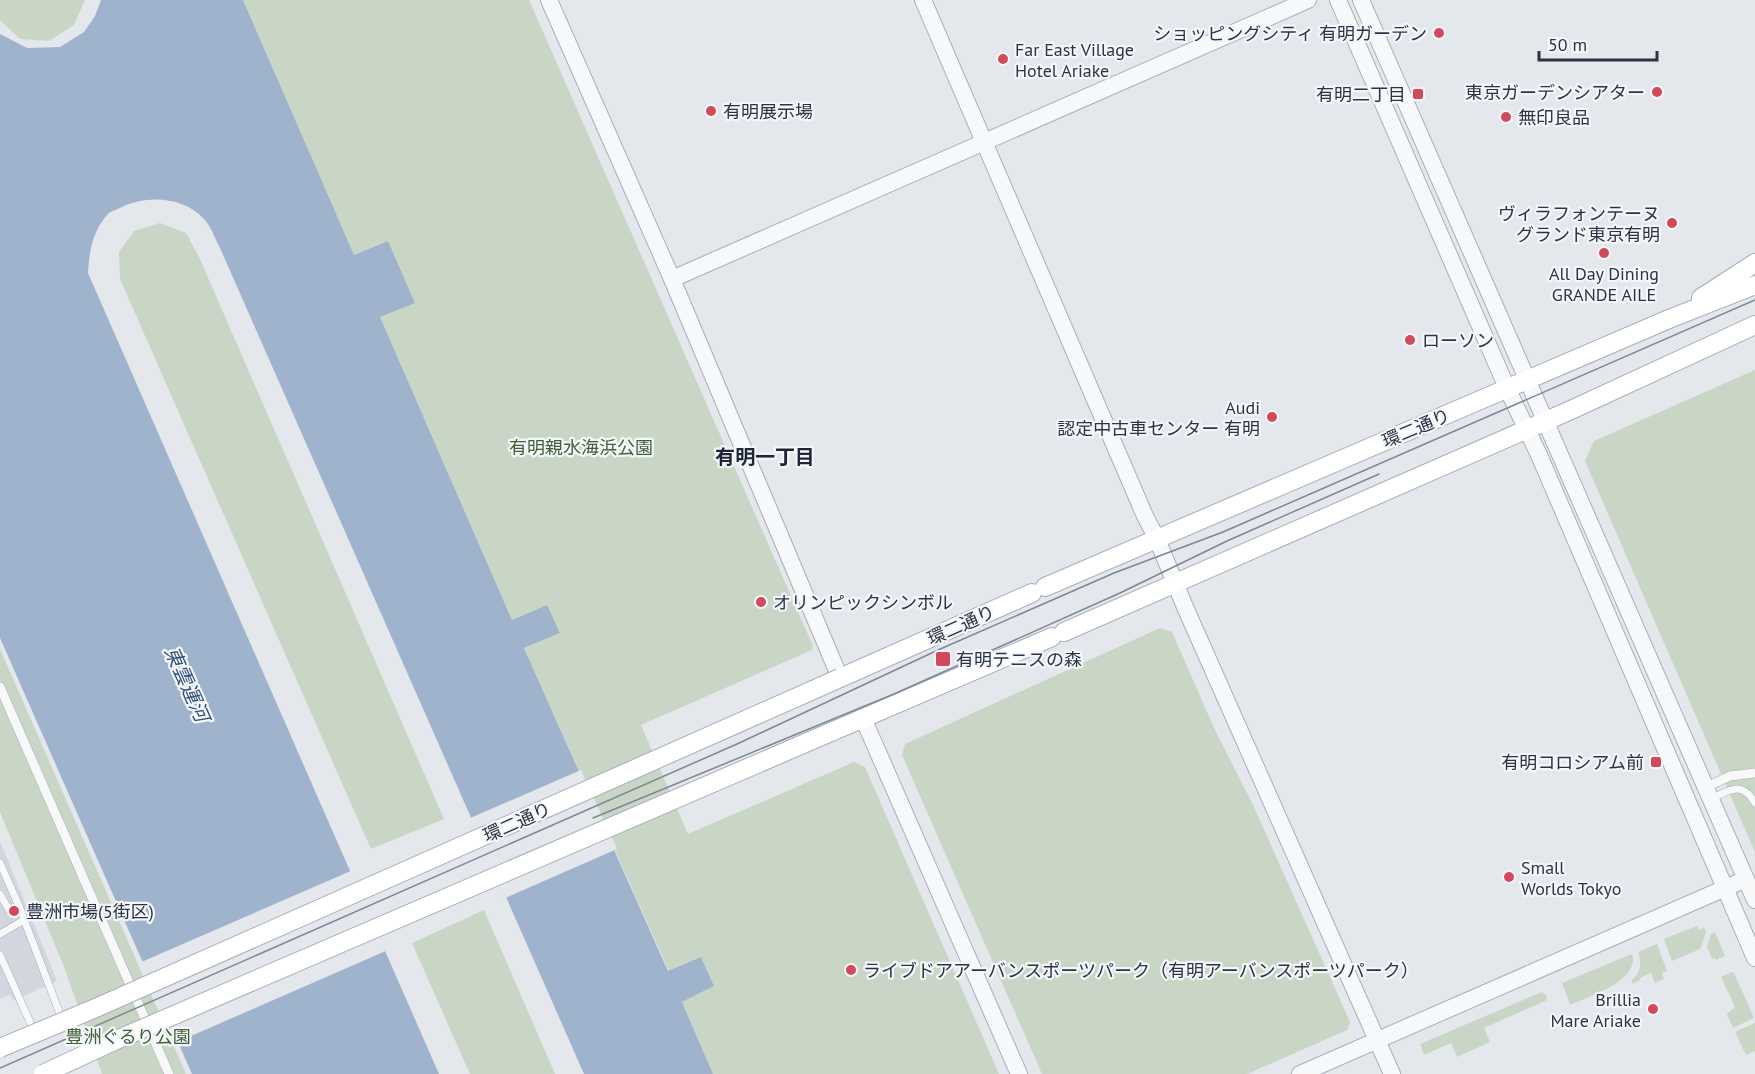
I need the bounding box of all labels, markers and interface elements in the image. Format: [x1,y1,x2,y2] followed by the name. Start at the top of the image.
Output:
[1153,22,1427,45] place label: ショッピングシティ 有明ガーデン
[1539,24,1658,62] scale bar
[1432,26,1446,40] marker: ショッピングシティ 有明ガーデン
[1548,33,1587,56] text: 50 m
[1015,38,1134,82] place label: Far East Village Hotel Ariake
[996,52,1010,66] marker: Far East Village Hotel Ariake
[1465,81,1645,104] place label: 東京ガーデンシアター
[1316,83,1406,106] place label: 有明二丁目
[1650,85,1664,99] marker: 東京ガーデンシアター
[1411,87,1425,101] marker: 有明二丁目
[723,100,813,123] place label: 有明展示場
[704,104,718,118] marker: 有明展示場
[1518,106,1590,129] place label: 無印良品
[1499,110,1513,124] marker: 無印良品
[1498,202,1660,246] place label: ヴィラフォンテーヌ グランド東京有明
[1665,216,1679,230] marker: ヴィラフォンテーヌ グランド東京有明
[1597,246,1611,260] marker: All Day Dining GRANDE AILE
[1549,262,1659,306] place label: All Day Dining GRANDE AILE
[1422,329,1494,352] place label: ローソン
[1403,333,1417,347] marker: ローソン
[1057,396,1260,440] place label: Audi 認定中古車センター 有明
[1378,403,1454,453] street label: 環二通り
[1265,410,1279,424] marker: Audi 認定中古車センター 有明
[509,436,653,459] park label: 有明親水海浜公園
[715,444,815,470] district label: 有明一丁目
[773,591,953,614] place label: オリンピックシンボル
[754,595,768,609] marker: オリンピックシンボル
[923,600,999,650] street label: 環二通り
[159,642,217,729] water label: 東雲運河
[956,648,1082,671] place label: 有明テニスの森
[934,650,952,668] marker: 有明テニスの森
[1501,751,1644,774] place label: 有明コロシアム前
[1649,755,1663,769] marker: 有明コロシアム前
[479,797,555,847] street label: 環二通り
[1521,856,1621,900] place label: Small Worlds Tokyo
[1502,870,1516,884] marker: Small Worlds Tokyo
[26,900,154,923] place label: 豊洲市場(5街区)
[7,904,21,918] marker: 豊洲市場(5街区)
[863,959,1419,982] place label: ライブドアアーバンスポーツパーク（有明アーバンスポーツパーク）
[844,963,858,977] marker: ライブドアアーバンスポーツパーク（有明アーバンスポーツパーク）
[1550,988,1641,1032] place label: Brillia Mare Ariake
[1646,1002,1660,1016] marker: Brillia Mare Ariake
[65,1025,191,1048] park label: 豊洲ぐるり公園

